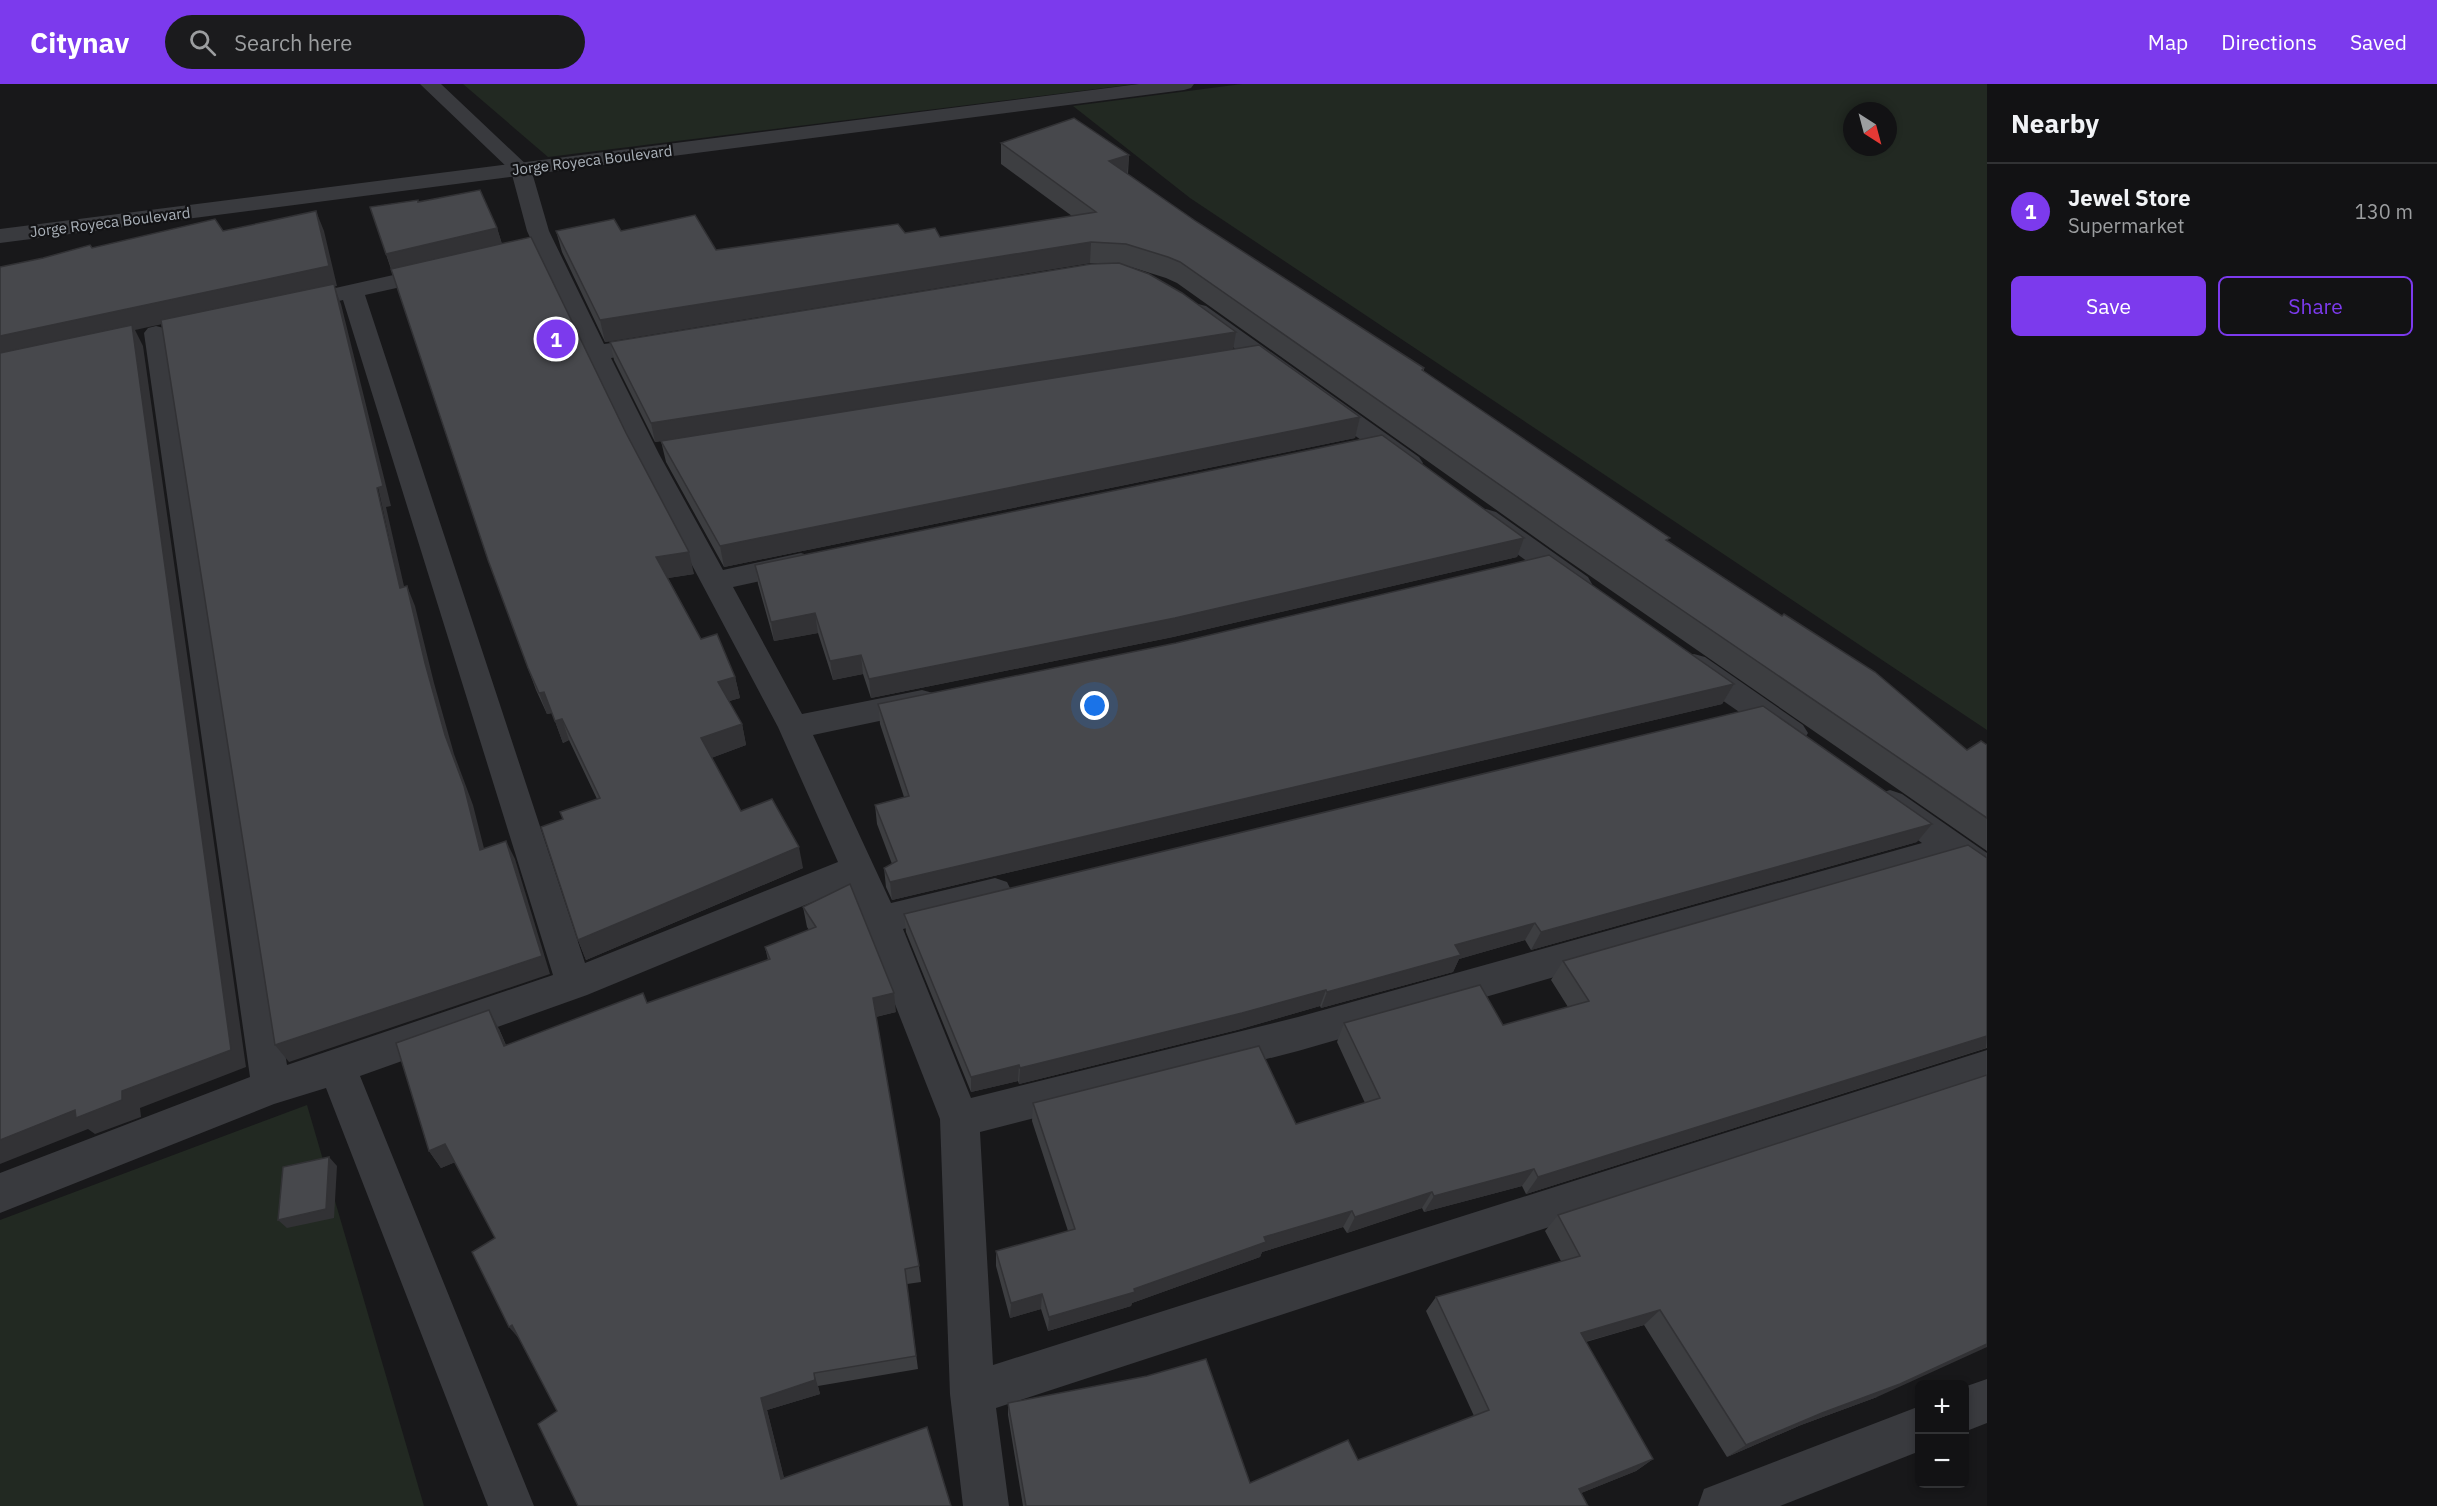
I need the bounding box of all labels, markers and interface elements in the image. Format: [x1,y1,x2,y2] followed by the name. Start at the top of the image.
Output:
[165,15,585,69] search box
[30,24,129,61] text: Citynav
[186,26,219,59] icon: search
[234,28,352,57] text: Search here
[2148,28,2188,56] text: Map
[2221,28,2317,56] text: Directions
[2350,28,2407,56] text: Saved
[1843,102,1897,156] north arrow
[2011,106,2099,140] text: Nearby
[511,141,673,179] street label: Jorge Royeca Boulevard
[2068,183,2191,212] text: Jewel Store
[2025,198,2037,225] text: 1
[2355,198,2413,225] text: 130 m
[29,203,191,241] street label: Jorge Royeca Boulevard
[2068,212,2185,239] text: Supermarket
[2011,276,2206,336] button: Save
[2218,276,2413,336] button: Share
[536,316,576,362] pin: 1
[1080,691,1109,720] your location
[1915,1380,1969,1488] map controls
[1915,1380,1969,1434] button: +
[1915,1434,1969,1488] button: −

